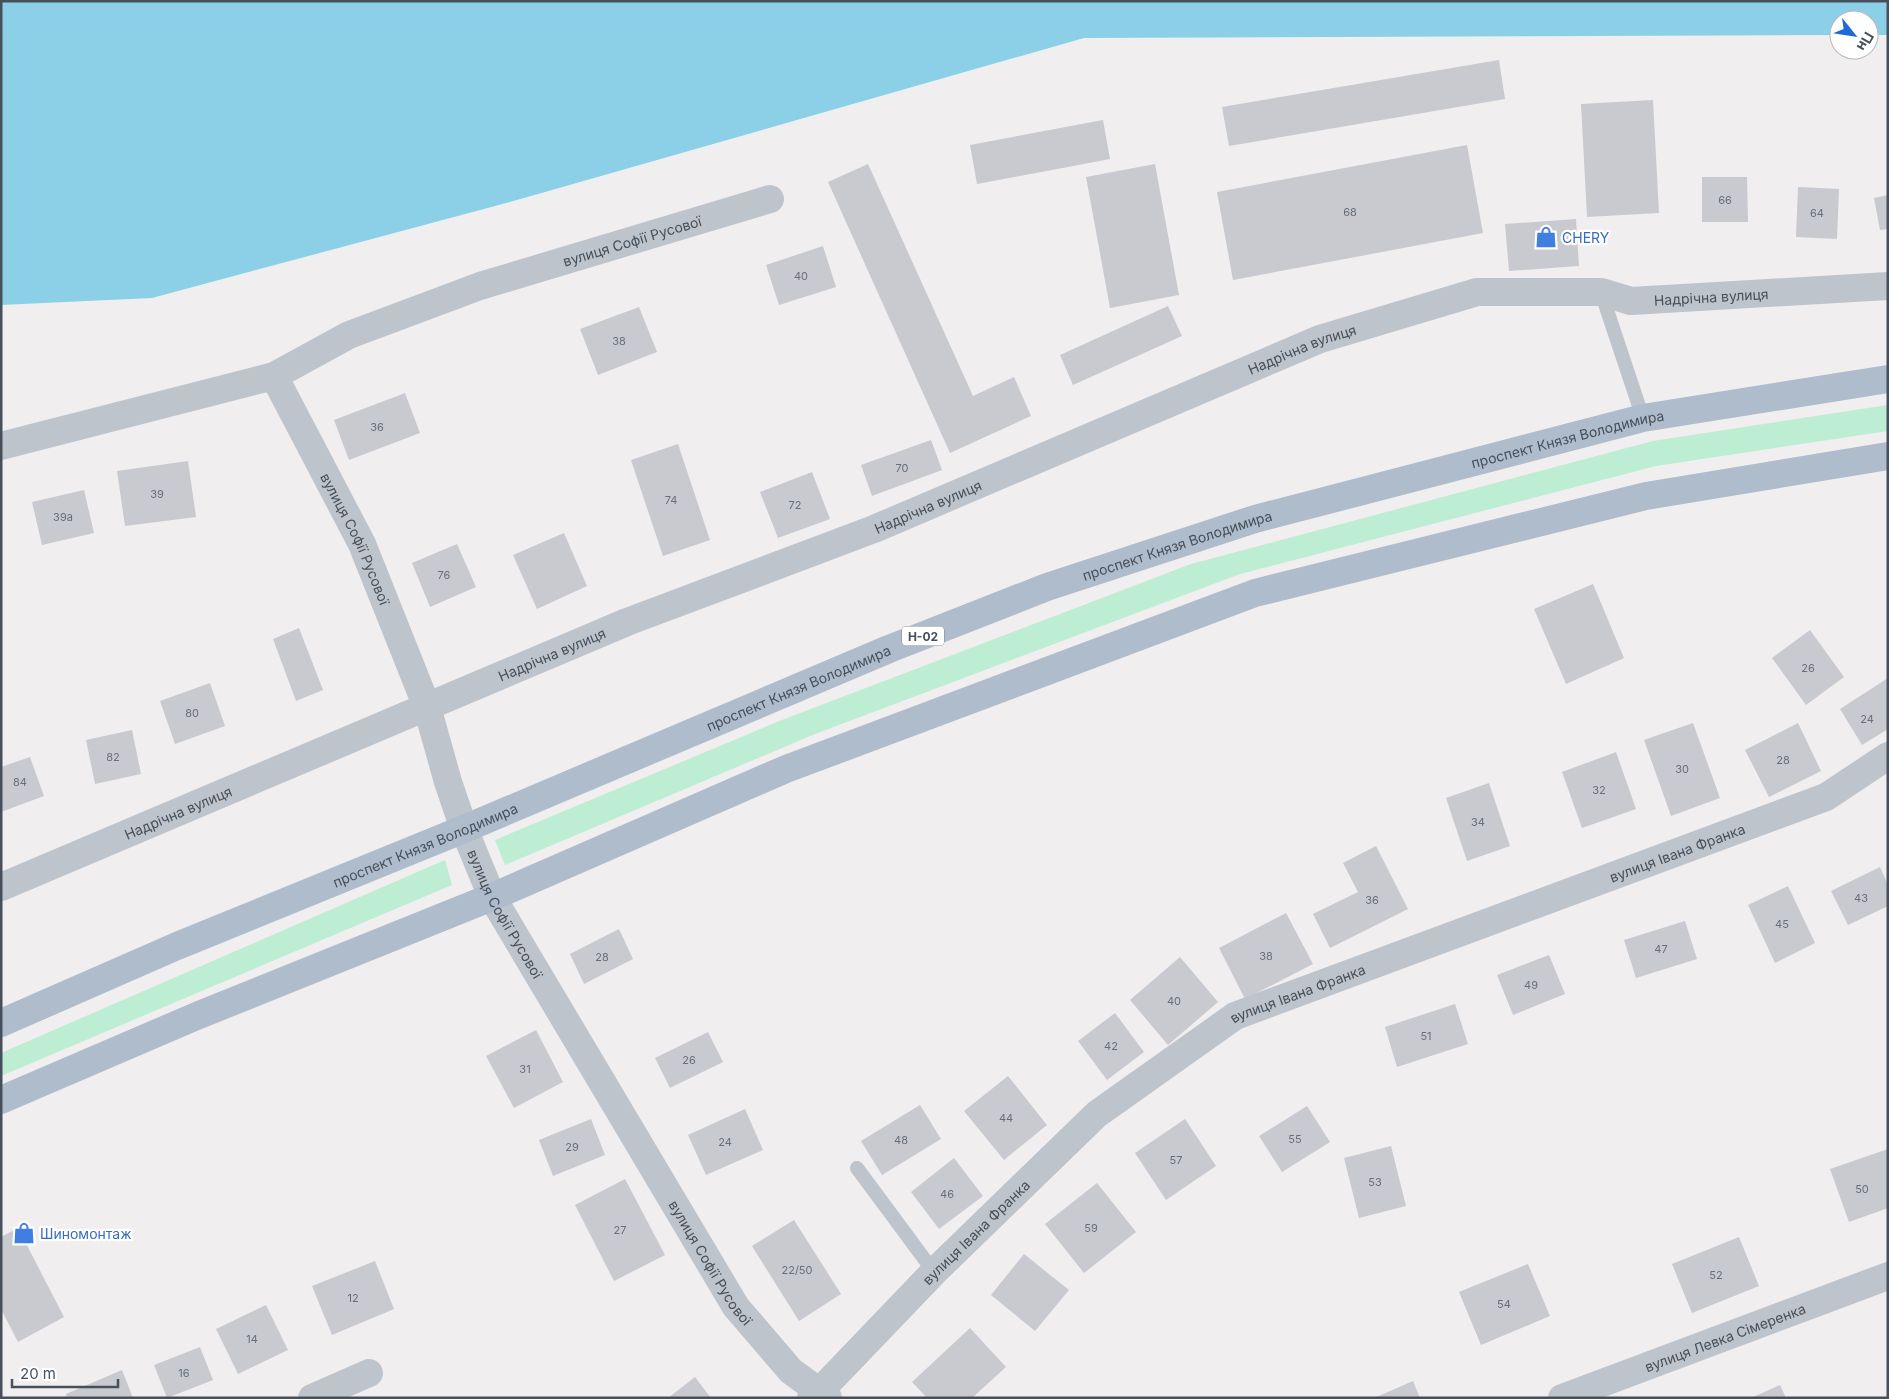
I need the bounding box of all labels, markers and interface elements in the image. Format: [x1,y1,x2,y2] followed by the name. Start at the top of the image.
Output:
[1829,10,1879,60] north arrow
[1854,29,1878,54] text: Пн
[1718,193,1732,207] house number: 66
[1343,205,1357,219] house number: 68
[1810,206,1824,220] house number: 64
[561,211,704,269] street label: вулиця Софії Русової
[1533,224,1559,250] shop icon: CHERY
[1562,229,1610,246] place label: CHERY
[794,269,808,283] house number: 40
[1653,284,1769,308] street label: Надрічна вулиця
[1245,320,1358,377] street label: Надрічна вулиця
[612,334,626,348] house number: 38
[1469,406,1665,471] street label: проспект Князя Володимира
[370,420,384,434] house number: 36
[896,461,909,475] house number: 70
[318,470,394,608] street label: вулиця Софії Русової
[871,476,984,536] street label: Надрічна вулиця
[150,487,164,501] house number: 39
[665,493,677,507] house number: 74
[789,498,801,512] house number: 72
[1080,506,1274,583] street label: проспект Князя Володимира
[53,510,73,524] house number: 39а
[438,568,451,582] house number: 76
[495,624,608,684] street label: Надрічна вулиця
[902,626,944,646] road number: Н-02
[703,641,893,734] street label: проспект Князя Володимира
[1801,661,1815,675] house number: 26
[185,706,199,720] house number: 80
[1860,712,1874,726] house number: 24
[106,750,120,764] house number: 82
[1776,753,1790,767] house number: 28
[1675,762,1689,776] house number: 30
[13,775,27,789] house number: 84
[122,782,234,842] street label: Надрічна вулиця
[1592,783,1606,797] house number: 32
[330,799,520,890] street label: проспект Князя Володимира
[1471,815,1485,829] house number: 34
[1607,819,1747,885] street label: вулиця Івана Франка
[465,847,547,982] street label: вулиця Софії Русової
[1854,891,1868,905] house number: 43
[1365,893,1379,907] house number: 36
[1775,917,1789,931] house number: 45
[1654,942,1668,956] house number: 47
[1259,949,1273,963] house number: 38
[595,950,609,964] house number: 28
[1226,960,1367,1026] street label: вулиця Івана Франка
[1524,978,1538,992] house number: 49
[1167,994,1181,1008] house number: 40
[1420,1029,1432,1043] house number: 51
[1104,1039,1118,1053] house number: 42
[682,1053,696,1067] house number: 26
[519,1062,531,1076] house number: 31
[999,1111,1013,1125] house number: 44
[1288,1132,1302,1146] house number: 55
[894,1133,908,1147] house number: 48
[718,1135,732,1149] house number: 24
[565,1140,579,1154] house number: 29
[1170,1153,1182,1167] house number: 57
[1368,1175,1382,1189] house number: 53
[918,1176,1033,1288] street label: вулиця Івана Франка
[1855,1182,1869,1196] house number: 50
[940,1187,954,1201] house number: 46
[666,1197,756,1329] street label: вулиця Софії Русової
[11,1220,37,1246] shop icon: Шиномонтаж
[1084,1221,1098,1235] house number: 59
[614,1223,626,1237] house number: 27
[40,1225,132,1242] place label: Шиномонтаж
[781,1263,813,1277] house number: 22/50
[1709,1268,1723,1282] house number: 52
[347,1291,359,1305] house number: 12
[1497,1297,1511,1311] house number: 54
[1642,1299,1808,1375] street label: вулиця Левка Сімеренка
[246,1332,258,1346] house number: 14
[12,1356,119,1388] scale bar
[20,1364,56,1383] text: 20 m
[178,1366,190,1380] house number: 16

